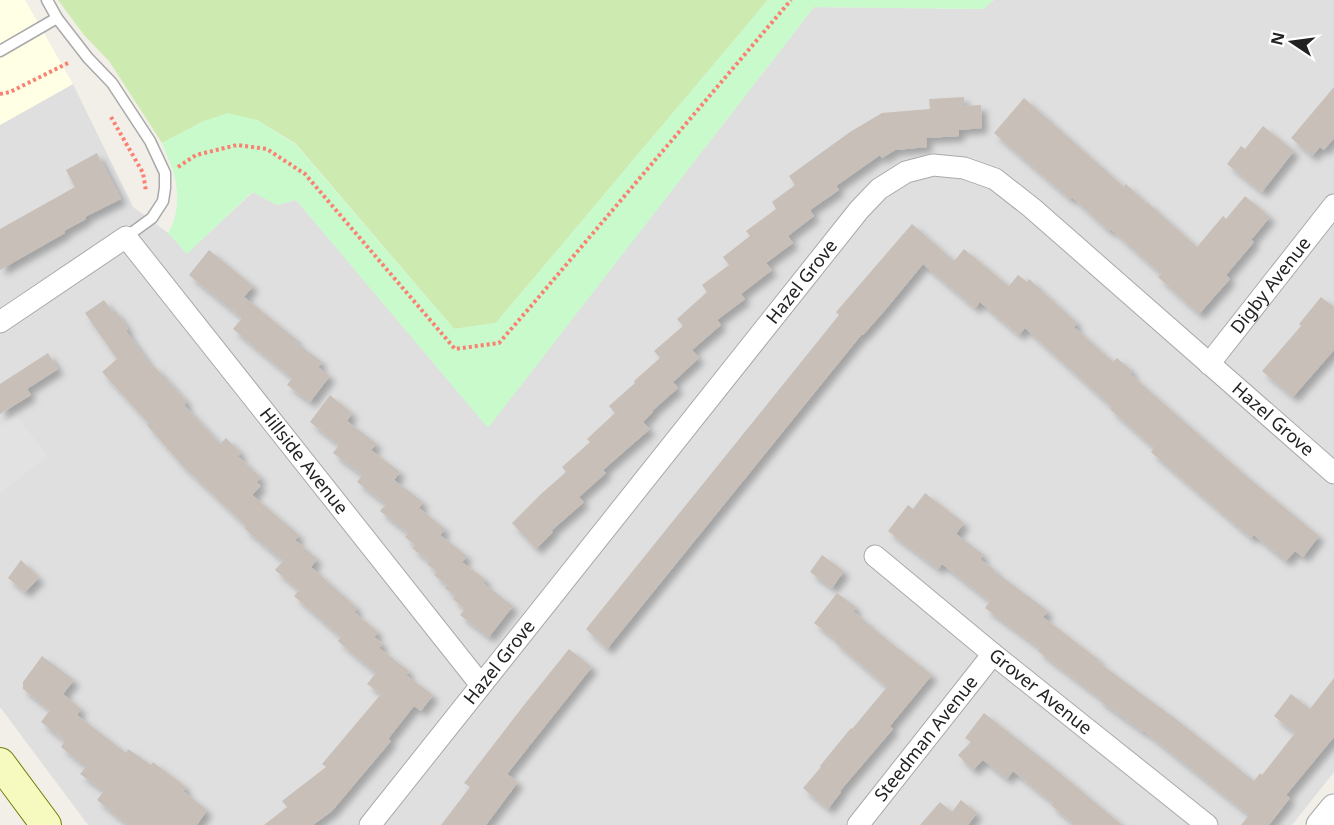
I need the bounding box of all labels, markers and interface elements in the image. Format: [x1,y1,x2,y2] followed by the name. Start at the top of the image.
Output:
[1262,12,1322,72] north arrow
[1265,30,1290,47] text: N
[1225,231,1316,338] street label: Digby Avenue
[760,234,842,328] street label: Hazel Grove
[1227,376,1320,461] street label: Hazel Grove
[255,402,354,519] street label: Hillside Avenue
[458,614,540,709] street label: Hazel Grove
[985,643,1097,740] street label: Grover Avenue
[868,670,982,806] street label: Steedman Avenue

